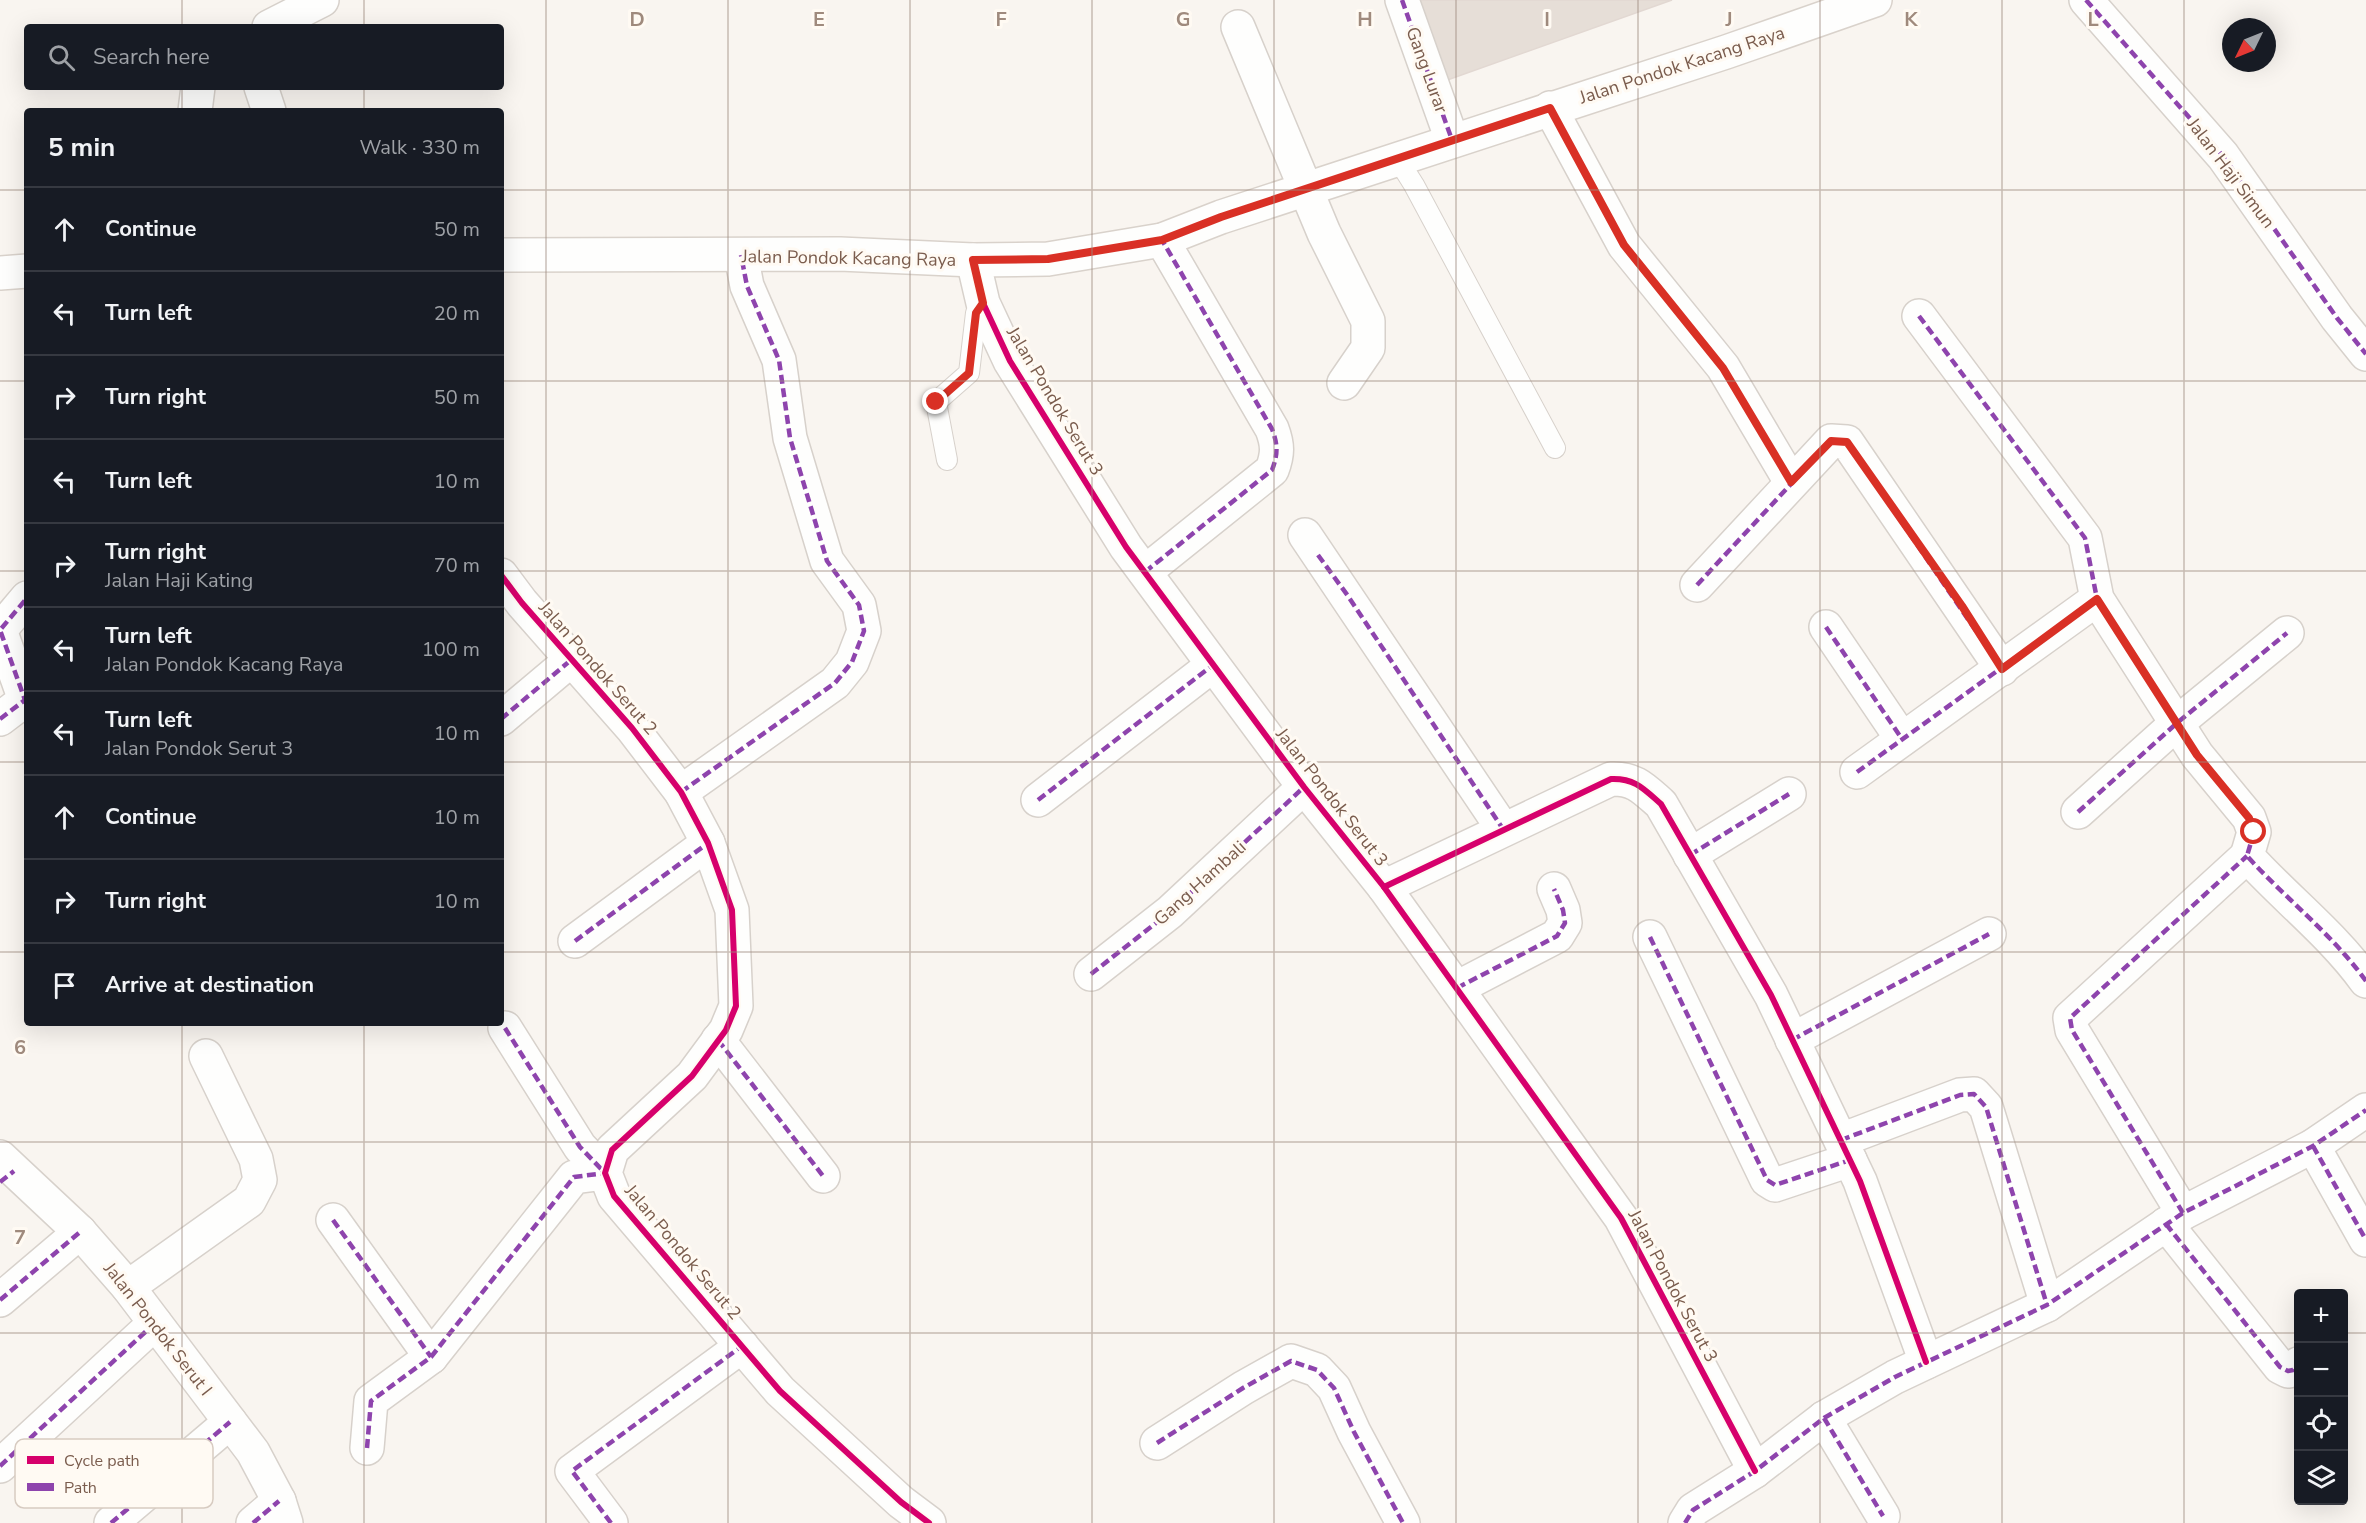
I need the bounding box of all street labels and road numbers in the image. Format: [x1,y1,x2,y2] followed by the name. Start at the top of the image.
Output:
[1575,20,1788,110] street label: Jalan Pondok Kacang Raya
[1400,24,1454,117] street label: Gang Lurar
[2181,112,2280,233] street label: Jalan Haji Simun
[741,244,956,272] street label: Jalan Pondok Kacang Raya
[1001,321,1109,480] street label: Jalan Pondok Serut 3
[533,595,663,740] street label: Jalan Pondok Serut 2
[1270,722,1394,871] street label: Jalan Pondok Serut 3
[1149,835,1251,931] street label: Gang Hambali
[619,1179,747,1325] street label: Jalan Pondok Serut 2
[1622,1205,1723,1366] street label: Jalan Pondok Serut 3
[98,1257,218,1401] street label: Jalan Pondok Serut I

